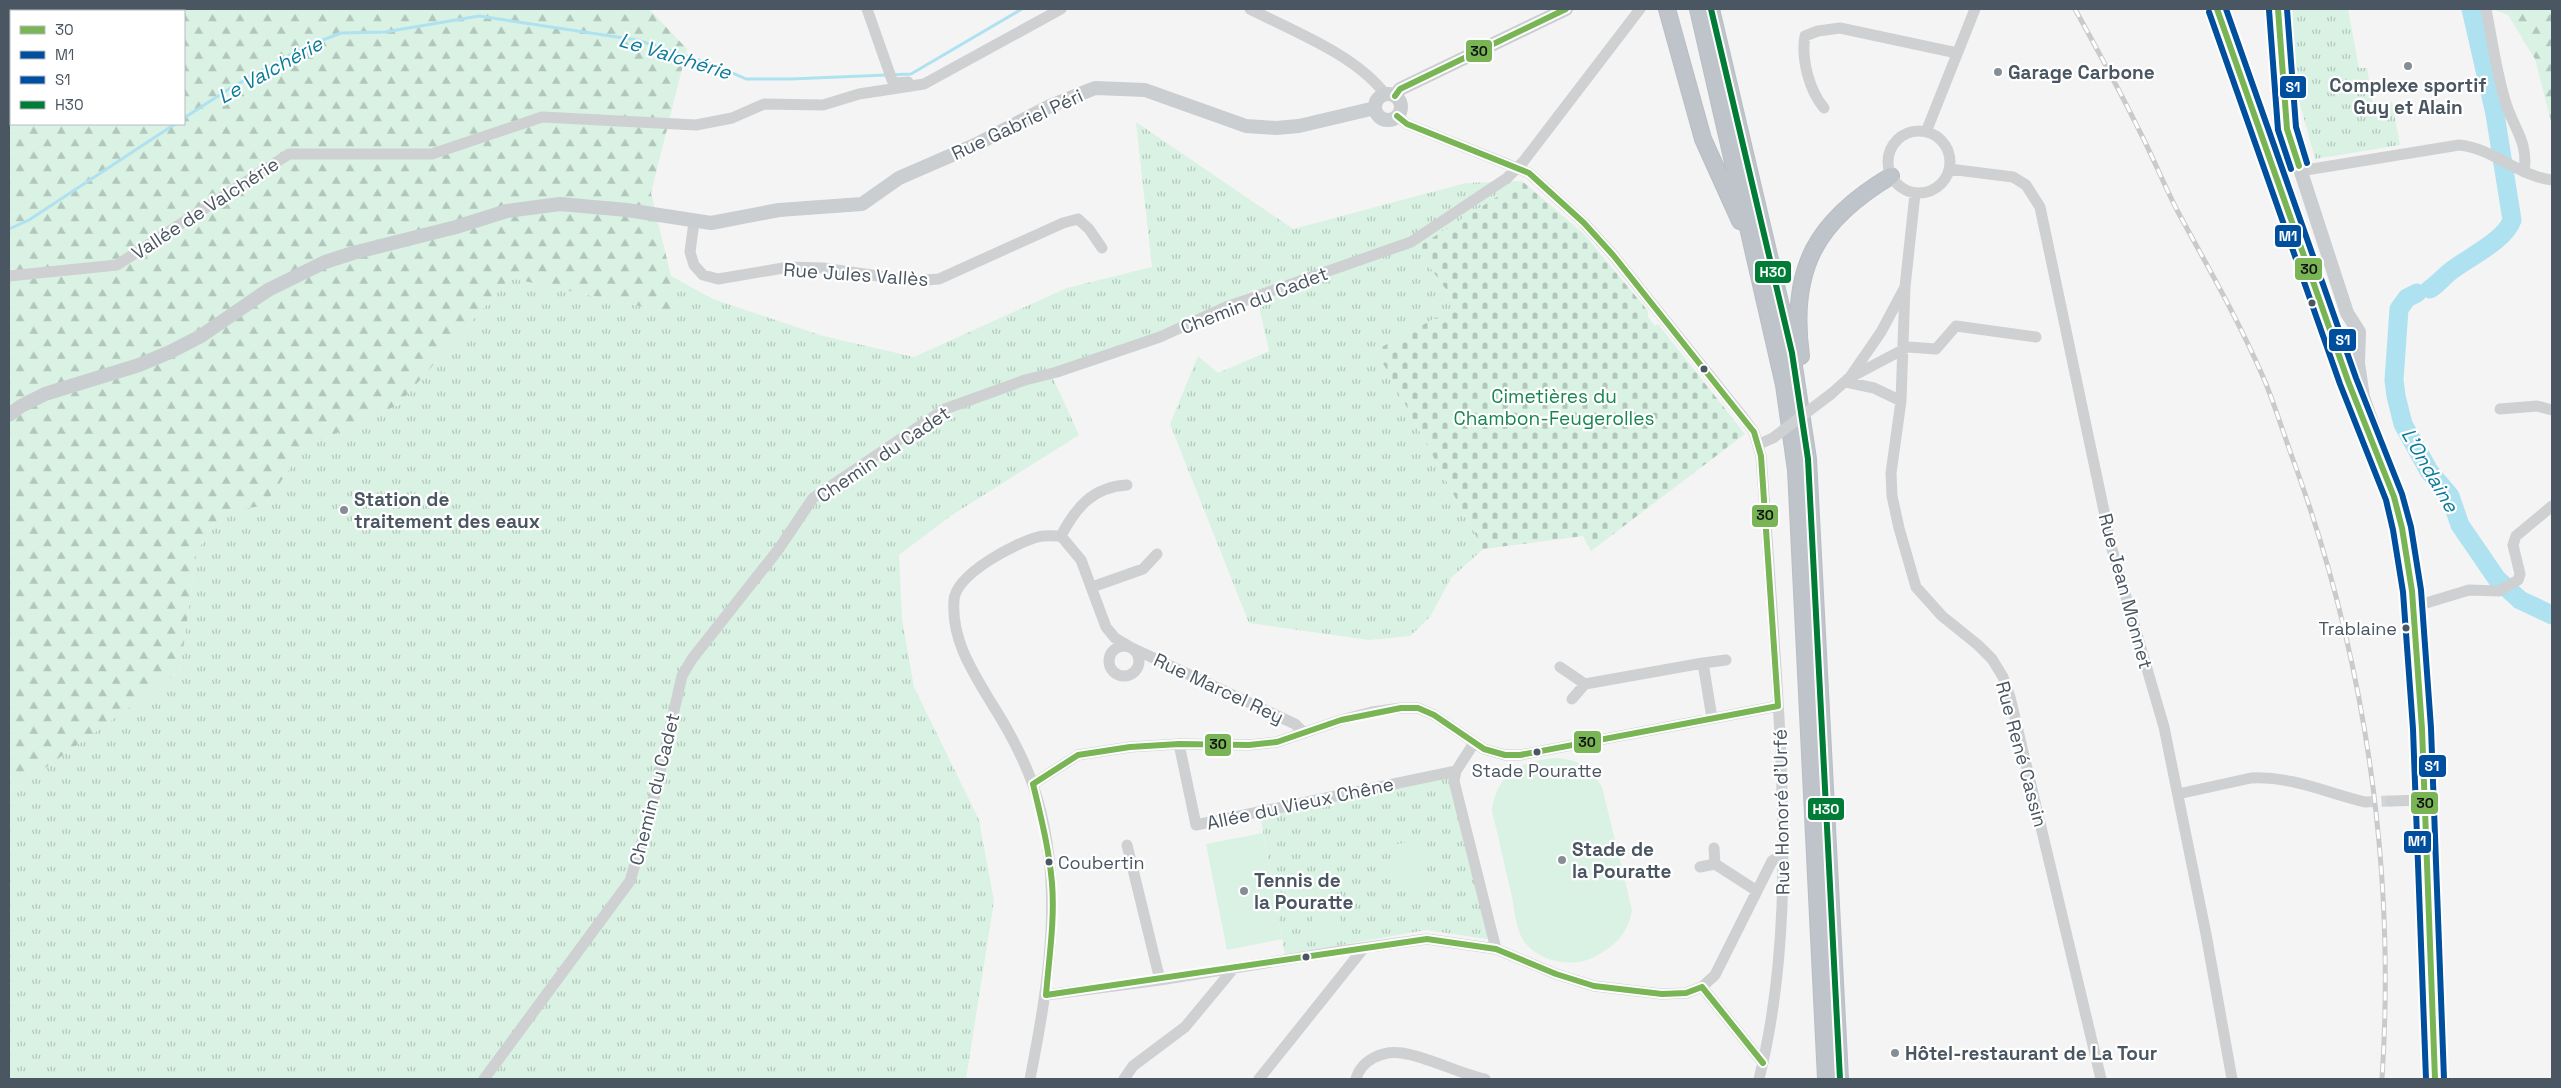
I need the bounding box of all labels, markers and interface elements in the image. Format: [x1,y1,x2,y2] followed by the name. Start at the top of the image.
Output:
[10,10,185,125] legend
[55,20,74,39] text: 30
[616,27,735,86] water label: Le Valchérie
[213,30,328,109] water label: Le Valchérie
[1465,39,1493,63] line badge: 30
[1470,42,1488,60] text: 30
[55,45,74,64] text: M1
[2008,60,2155,85] place label: Garage Carbone
[2402,60,2414,72] marker: Complexe sportif Guy et Alain
[1992,66,2004,78] marker: Garage Carbone
[55,70,70,89] text: S1
[2329,73,2487,120] place label: Complexe sportif Guy et Alain
[2279,75,2307,99] line badge: S1
[2286,78,2300,96] text: S1
[947,83,1087,166] street label: Rue Gabriel Péri
[55,95,84,114] text: H30
[127,151,284,265] street label: Vallée de Valchérie
[2274,224,2302,248] line badge: M1
[2279,227,2297,245] text: M1
[783,257,929,292] street label: Rue Jules Vallès
[2294,257,2323,281] line badge: 30
[1754,260,1792,284] line badge: H30
[2300,260,2318,278] text: 30
[1177,261,1332,340] street label: Chemin du Cadet
[1760,263,1786,281] text: H30
[2307,298,2317,308] unlabelled marker
[2328,328,2357,352] line badge: S1
[2336,331,2350,349] text: S1
[1699,364,1709,374] unlabelled marker
[1454,384,1654,431] park label: Cimetières du Chambon-Feugerolles
[812,400,955,508] street label: Chemin du Cadet
[2396,423,2465,518] water label: L'Ondaine
[354,487,540,534] place label: Station de traitement des eaux
[338,504,350,516] marker: Station de traitement des eaux
[1751,504,1779,528] line badge: 30
[1756,506,1774,524] text: 30
[2093,510,2158,672] street label: Rue Jean Monnet
[2318,617,2397,640] place label: Trablaine
[2401,623,2411,633] marker: Trablaine
[1150,647,1288,730] street label: Rue Marcel Rey
[1990,678,2053,830] street label: Rue René Cassin
[623,710,685,868] street label: Chemin du Cadet
[1768,729,1795,895] street label: Rue Honoré d'Urfé
[1573,730,1602,754] line badge: 30
[1204,733,1232,757] line badge: 30
[1578,733,1596,751] text: 30
[1209,735,1227,753] text: 30
[1532,747,1542,757] marker: Stade Pouratte
[2418,754,2447,778] line badge: S1
[2425,757,2439,775] text: S1
[1472,759,1602,782] place label: Stade Pouratte
[1204,771,1396,836] street label: Allée du Vieux Chêne
[2410,791,2439,815] line badge: 30
[2416,794,2434,812] text: 30
[1807,797,1845,821] line badge: H30
[1813,800,1839,818] text: H30
[2403,830,2432,854] line badge: M1
[2408,832,2426,850] text: M1
[1572,837,1672,884] place label: Stade de la Pouratte
[1058,851,1144,874] place label: Coubertin
[1556,854,1568,866] marker: Stade de la Pouratte
[1044,857,1054,867] marker: Coubertin
[1254,868,1354,915] place label: Tennis de la Pouratte
[1238,885,1250,897] marker: Tennis de la Pouratte
[1301,952,1311,962] unlabelled marker
[1905,1041,2157,1066] place label: Hôtel-restaurant de La Tour
[1889,1047,1901,1059] marker: Hôtel-restaurant de La Tour

